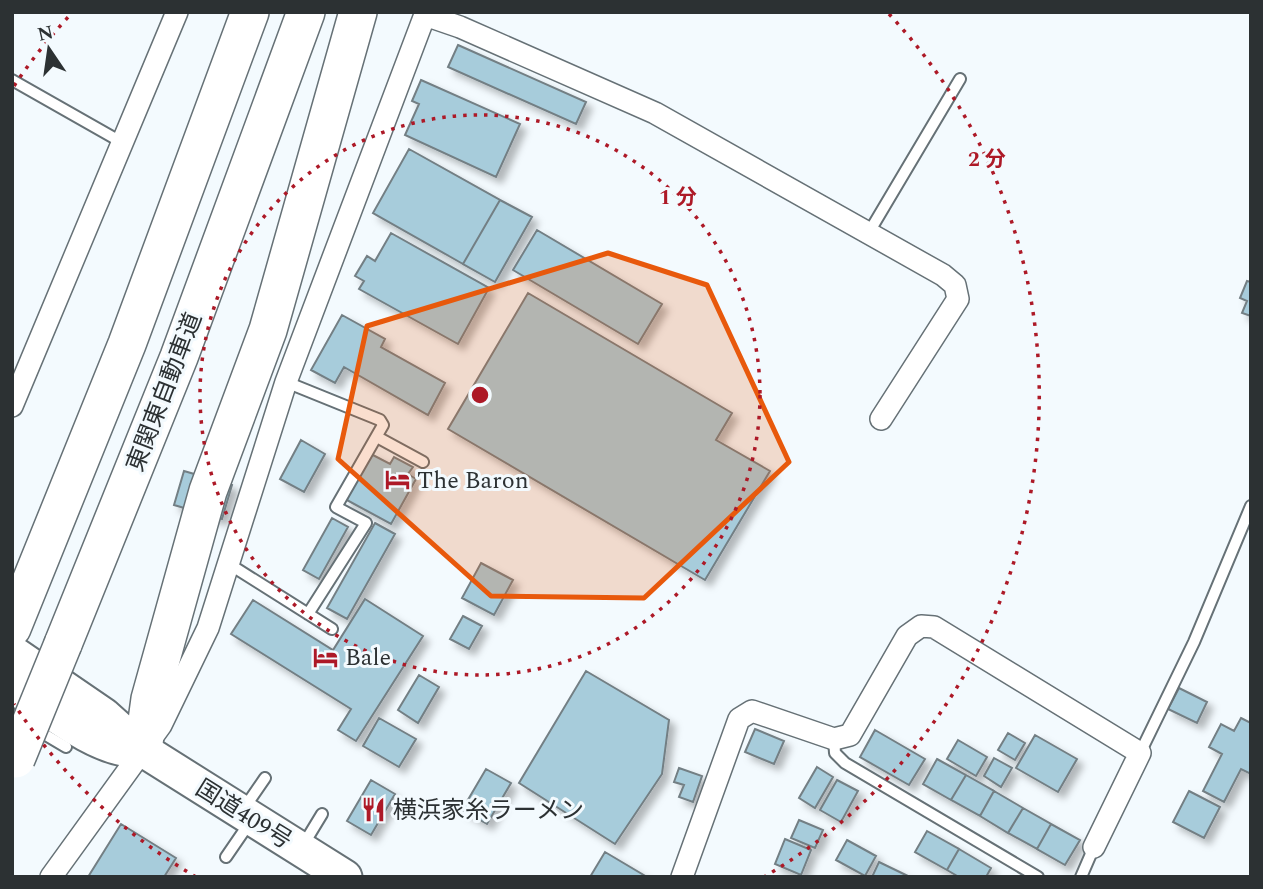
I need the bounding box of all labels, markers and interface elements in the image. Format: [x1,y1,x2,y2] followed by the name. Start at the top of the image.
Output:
[14,14,84,84] north arrow
[35,18,56,50] text: N
[968,144,1006,176] text: 2 分
[659,182,697,214] text: 1 分
[118,307,212,477] street label: 東関東自動車道
[468,383,492,407] centre of rings
[417,463,529,499] place label: The Baron
[383,466,411,494] hotel icon: The Baron
[345,640,391,676] place label: Bale
[311,643,339,671] hotel icon: Bale
[188,771,299,859] street label: 国道409号
[393,793,584,829] place label: 横浜家糸ラーメン
[359,796,387,824] restaurant icon: 横浜家糸ラーメン

